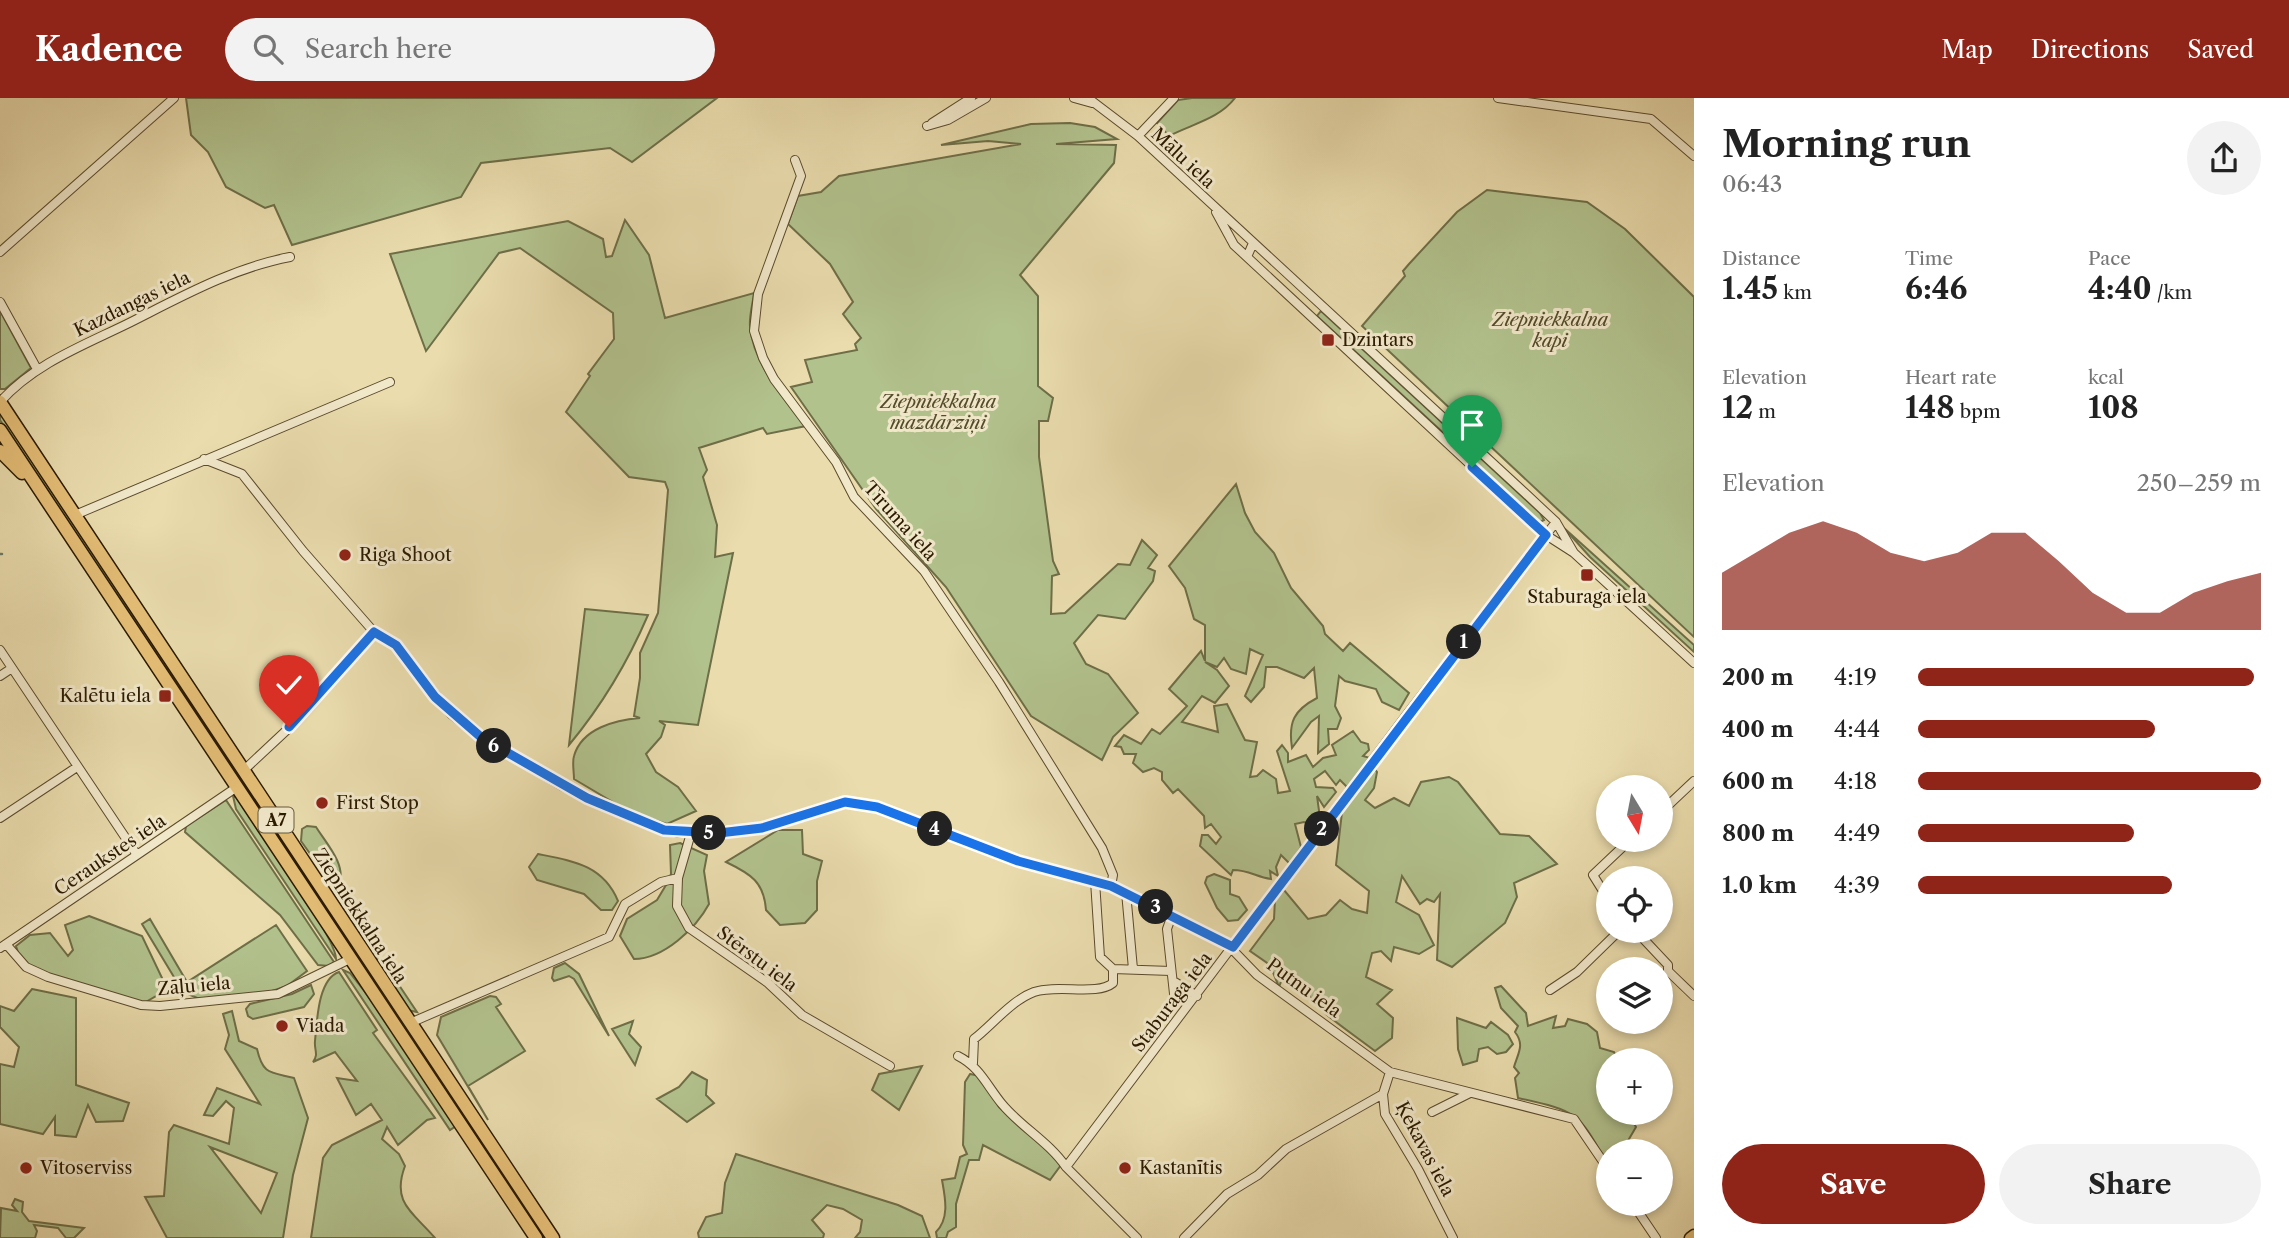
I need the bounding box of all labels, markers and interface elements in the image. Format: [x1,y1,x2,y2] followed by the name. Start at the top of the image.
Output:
[225,18,715,81] search box
[35,29,183,70] text: Kadence
[249,30,287,68] icon: search
[305,33,452,65] text: Search here
[1941,35,1993,64] text: Map
[2031,35,2149,64] text: Directions
[2187,35,2254,64] text: Saved
[1722,120,1971,167] text: Morning run
[2187,121,2261,195] button: share
[1147,123,1220,193] street label: Mālu iela
[1722,170,1782,198] text: 06:43
[1722,247,1801,270] text: Distance
[1905,247,1953,270] text: Time
[2088,247,2131,270] text: Pace
[70,266,194,342] street label: Kazdangas iela
[1722,270,1778,307] text: 1.45
[1905,270,1968,307] text: 6:46
[2088,270,2152,307] text: 4:40
[1778,281,1812,304] text: km
[2152,281,2192,304] text: /km
[1491,309,1608,352] park label: Ziepniekkalna kapi
[1342,329,1414,351] place label: Dzintars
[1320,332,1336,348] marker: Dzintars
[1722,366,1807,389] text: Elevation
[1905,366,1997,389] text: Heart rate
[2088,366,2124,389] text: kcal
[1722,389,1753,426] text: 12
[1905,389,1955,426] text: 148
[2088,389,2139,426] text: 108
[879,391,996,435] park label: Ziepniekkalna mazdārziņi
[1442,395,1502,467] pin
[1753,400,1776,423] text: m
[1955,400,2001,423] text: bpm
[1453,406,1491,444] icon: arrive
[1722,469,1825,497] text: Elevation
[2137,469,2261,497] text: 250–259 m
[859,477,942,565] street label: Tīruma iela
[359,544,452,566] place label: Riga Shoot
[337,547,353,563] marker: Riga Shoot
[1579,567,1595,583] marker: Staburaga iela
[1527,586,1647,608] place label: Staburaga iela
[1446,624,1482,660] pin: 1
[1459,630,1468,653] text: 1
[259,655,319,727] pin
[1722,663,1794,691] text: 200 m
[1834,663,1877,691] text: 4:19
[270,666,308,704] icon: check
[59,685,152,707] place label: Kalētu iela
[157,688,173,704] marker: Kalētu iela
[1722,715,1794,743] text: 400 m
[1834,715,1880,743] text: 4:44
[476,728,512,764] pin: 6
[488,734,499,757] text: 6
[1722,767,1794,795] text: 600 m
[1834,767,1877,795] text: 4:18
[1596,775,1673,852] north arrow
[1596,775,1673,1216] map controls
[336,792,419,814] place label: First Stop
[314,795,330,811] marker: First Stop
[258,807,294,832] road number: A7
[50,809,170,900] street label: Ceraukstes iela
[918,812,953,846] pin: 4
[1304,812,1340,846] pin: 2
[692,816,726,850] pin: 5
[929,817,940,840] text: 4
[1316,817,1327,840] text: 2
[1722,819,1794,847] text: 800 m
[1834,819,1881,847] text: 4:49
[703,821,714,844] text: 5
[308,844,412,988] street label: Ziepniekkalna iela
[1596,866,1673,943] button: locate
[1722,871,1797,899] text: 1.0 km
[1834,871,1880,899] text: 4:39
[1138,890,1174,924] pin: 3
[1150,895,1161,918] text: 3
[712,922,802,997] street label: Stērstu iela
[1127,947,1217,1056] street label: Staburaga iela
[1262,954,1346,1023] street label: Putnu iela
[1596,957,1673,1034] button: layers
[157,972,232,1000] street label: Zāļu iela
[295,1015,345,1037] place label: Viada
[274,1018,290,1034] marker: Viada
[1596,1048,1673,1125] button: +
[1391,1098,1459,1201] street label: Ķekavas iela
[1596,1139,1673,1216] button: −
[1722,1144,1985,1224] button: Save
[1999,1144,2261,1224] button: Share
[39,1157,132,1179] place label: Vitoserviss
[1139,1157,1223,1179] place label: Kastanītis
[18,1160,34,1176] marker: Vitoserviss
[1117,1160,1133,1176] marker: Kastanītis

